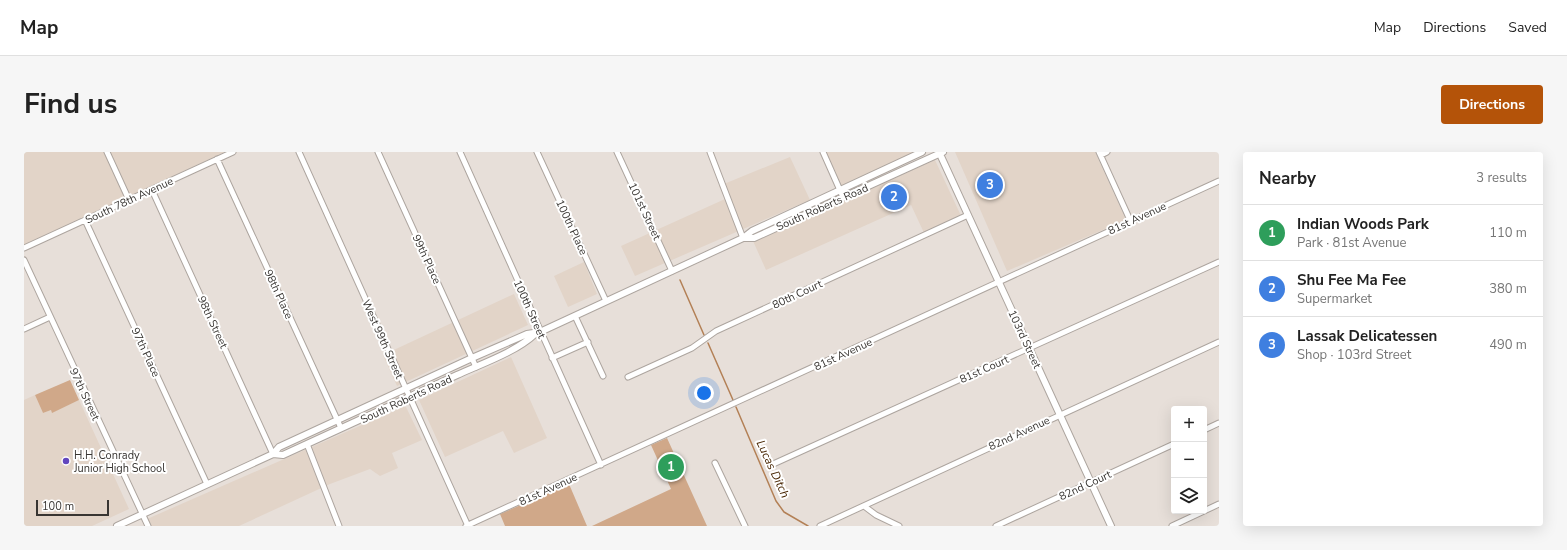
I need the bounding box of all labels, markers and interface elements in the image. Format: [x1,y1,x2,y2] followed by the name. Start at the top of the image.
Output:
[20,15,58,41] text: Map
[1374,18,1401,37] text: Map
[1423,18,1486,37] text: Directions
[1508,18,1547,37] text: Saved
[24,85,118,123] text: Find us
[1441,85,1543,124] button: Directions
[1259,167,1316,190] text: Nearby
[1476,169,1527,187] text: 3 results
[977,170,1003,200] pin: 3
[83,173,176,227] street label: South 78th Avenue
[625,180,664,242] street label: 101st Street
[774,180,871,235] street label: South Roberts Road
[881,182,907,212] pin: 2
[552,197,591,258] street label: 100th Place
[1106,198,1169,238] street label: 81st Avenue
[1297,214,1429,234] text: Indian Woods Park
[1268,224,1276,242] text: 1
[1489,224,1527,242] text: 110 m
[409,232,445,287] street label: 99th Place
[1297,234,1407,252] text: Park · 81st Avenue
[261,267,297,322] street label: 98th Place
[1297,270,1406,290] text: Shu Fee Ma Fee
[770,276,825,313] street label: 80th Court
[510,277,549,341] street label: 100th Street
[1268,280,1276,298] text: 2
[1489,280,1527,298] text: 380 m
[1297,290,1372,308] text: Supermarket
[194,294,231,351] street label: 98th Street
[358,297,407,381] street label: West 99th Street
[1004,308,1045,371] street label: 103rd Street
[128,325,164,380] street label: 97th Place
[1297,326,1437,346] text: Lassak Delicatessen
[812,334,875,374] street label: 81st Avenue
[1268,336,1276,354] text: 3
[1489,336,1527,354] text: 490 m
[1297,346,1411,364] text: Shop · 103rd Street
[957,352,1011,387] street label: 81st Court
[66,366,103,423] street label: 97th Street
[358,372,454,427] street label: South Roberts Road
[694,383,714,403] your location
[1171,406,1207,514] map controls
[1171,406,1207,442] button: +
[986,413,1052,454] street label: 82nd Avenue
[753,437,793,501] water label: Lucas Ditch
[1171,442,1207,478] button: −
[73,448,166,476] place label: H.H. Conrady Junior High School
[658,452,684,482] pin: 1
[61,456,71,466] marker: H.H. Conrady Junior High School
[1057,467,1114,504] street label: 82nd Court
[517,469,580,509] street label: 81st Avenue
[1171,478,1207,514] button: layers
[36,498,109,517] scale bar
[42,499,74,514] text: 100 m

